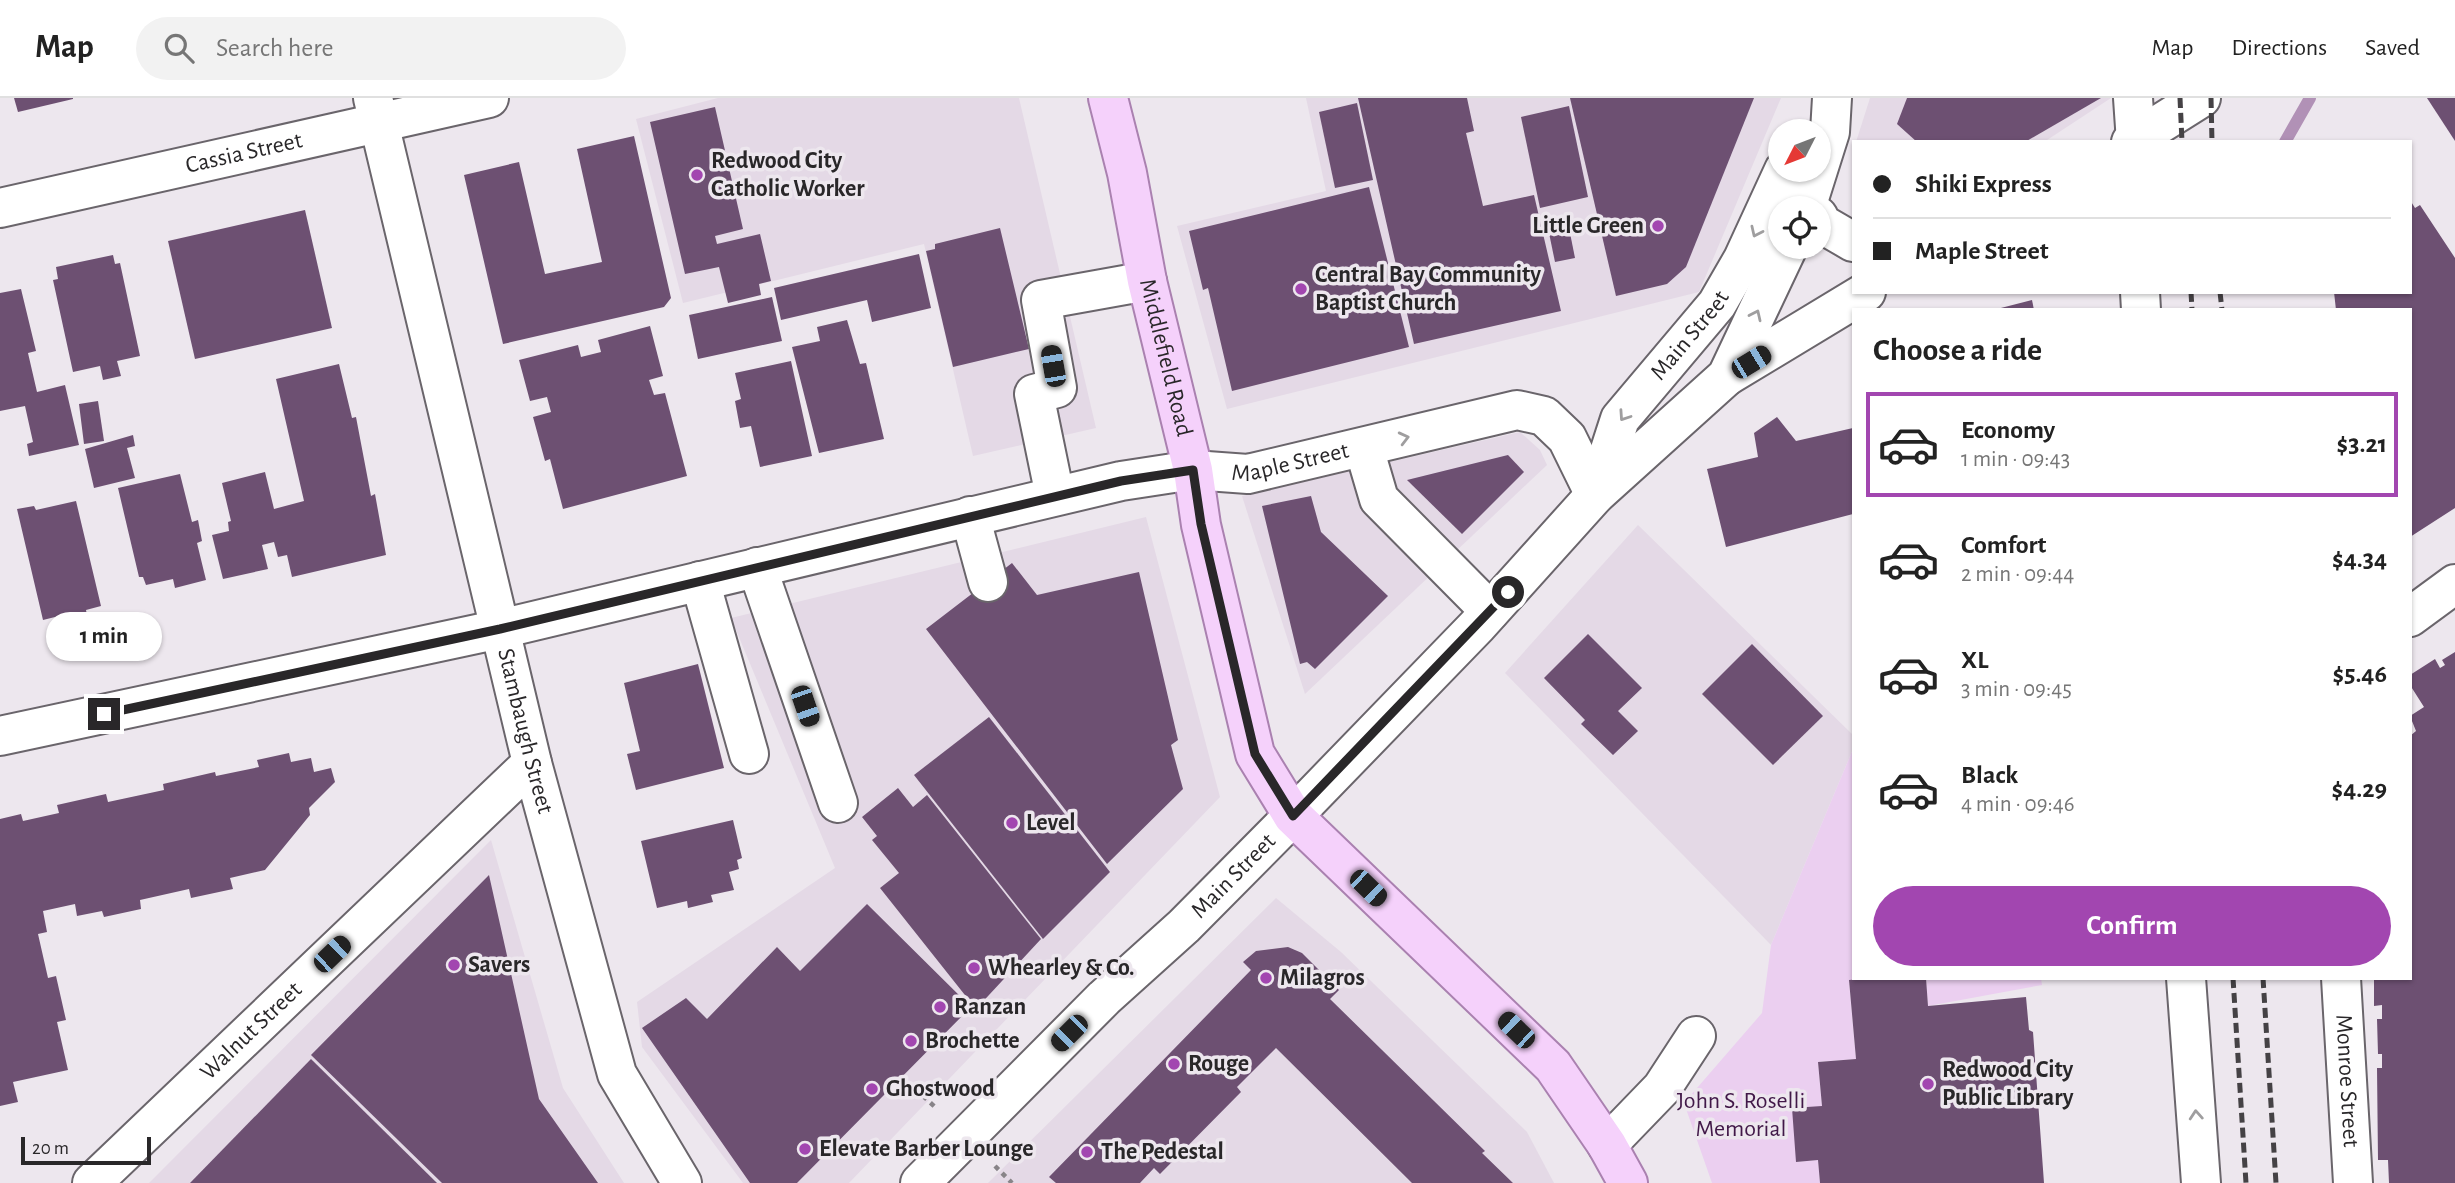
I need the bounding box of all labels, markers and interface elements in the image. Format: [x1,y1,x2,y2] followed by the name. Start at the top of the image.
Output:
[136,17,626,80] search box
[160,29,198,67] icon: search
[35,31,94,64] text: Map
[216,35,334,61] text: Search here
[2151,36,2193,60] text: Map
[2231,36,2327,60] text: Directions
[2365,36,2420,60] text: Saved
[1768,119,1830,182] north arrow
[1768,119,1831,259] map controls
[183,128,305,178] street label: Cassia Street
[711,149,865,201] place label: Redwood City Catholic Worker
[689,167,705,183] marker: Redwood City Catholic Worker
[1915,171,2052,197] text: Shiki Express
[1768,196,1831,259] button: locate
[1532,214,1644,238] place label: Little Green
[1650,218,1666,234] marker: Little Green
[1750,225,1764,237] one-way arrow
[1915,238,2049,264] text: Maple Street
[1315,263,1541,315] place label: Central Bay Community Baptist Church
[1135,276,1196,439] street label: Middlefield Road
[1293,281,1309,297] marker: Central Bay Community Baptist Church
[1646,286,1734,385] street label: Main Street
[1748,309,1762,322] one-way arrow
[1873,334,2042,366] text: Choose a ride
[1728,342,1775,382] car
[1040,343,1067,389] car
[1620,408,1632,421] one-way arrow
[1877,413,1940,476] icon: car
[1961,417,2055,443] text: Economy
[2337,431,2387,457] text: $3.21
[1398,432,1410,446] one-way arrow
[1231,438,1351,486] street label: Maple Street
[1961,448,2070,471] text: 1 min · 09:43
[1877,528,1940,591] icon: car
[1961,532,2046,558] text: Comfort
[2332,546,2387,572] text: $4.34
[1961,563,2074,586] text: 2 min · 09:44
[1492,576,1524,608] route start
[46,612,162,662] callout: 1 min
[80,625,128,648] text: 1 min
[1877,643,1940,706] icon: car
[493,646,557,817] street label: Stambaugh Street
[1961,647,1988,673] text: XL
[2332,661,2387,687] text: $5.46
[1961,678,2072,701] text: 3 min · 09:45
[789,683,822,729] car
[88,698,120,730] route end
[1877,758,1940,821] icon: car
[1961,762,2018,788] text: Black
[2331,776,2387,802] text: $4.29
[1961,793,2075,816] text: 4 min · 09:46
[1026,811,1076,835] place label: Level
[1004,815,1020,831] marker: Level
[1187,829,1281,923] street label: Main Street
[1346,866,1391,910] car
[1873,886,2391,966] button: Confirm
[310,932,355,976] car
[468,953,530,977] place label: Savers
[988,956,1135,980] place label: Whearley & Co.
[446,957,462,973] marker: Savers
[966,960,982,976] marker: Whearley & Co.
[1280,966,1365,990] place label: Milagros
[1258,970,1274,986] marker: Milagros
[196,977,307,1085] street label: Walnut Street
[954,995,1026,1019] place label: Ranzan
[932,999,948,1015] marker: Ranzan
[1494,1008,1539,1052] car
[1047,1011,1092,1055] car
[2331,1014,2363,1148] street label: Monroe Street
[925,1029,1020,1053] place label: Brochette
[903,1033,919,1049] marker: Brochette
[1188,1052,1249,1076] place label: Rouge
[1166,1056,1182,1072] marker: Rouge
[1942,1058,2074,1110] place label: Redwood City Public Library
[1920,1076,1936,1092] marker: Redwood City Public Library
[886,1077,995,1101] place label: Ghostwood
[864,1081,880,1097] marker: Ghostwood
[1677,1089,1805,1141] park label: John S. Roselli Memorial
[2189,1109,2204,1120] one-way arrow
[21,1134,150,1166] scale bar
[819,1137,1034,1161] place label: Elevate Barber Lounge
[32,1139,69,1158] text: 20 m
[1101,1140,1224,1164] place label: The Pedestal
[797,1141,813,1157] marker: Elevate Barber Lounge
[1079,1144,1095,1160] marker: The Pedestal

